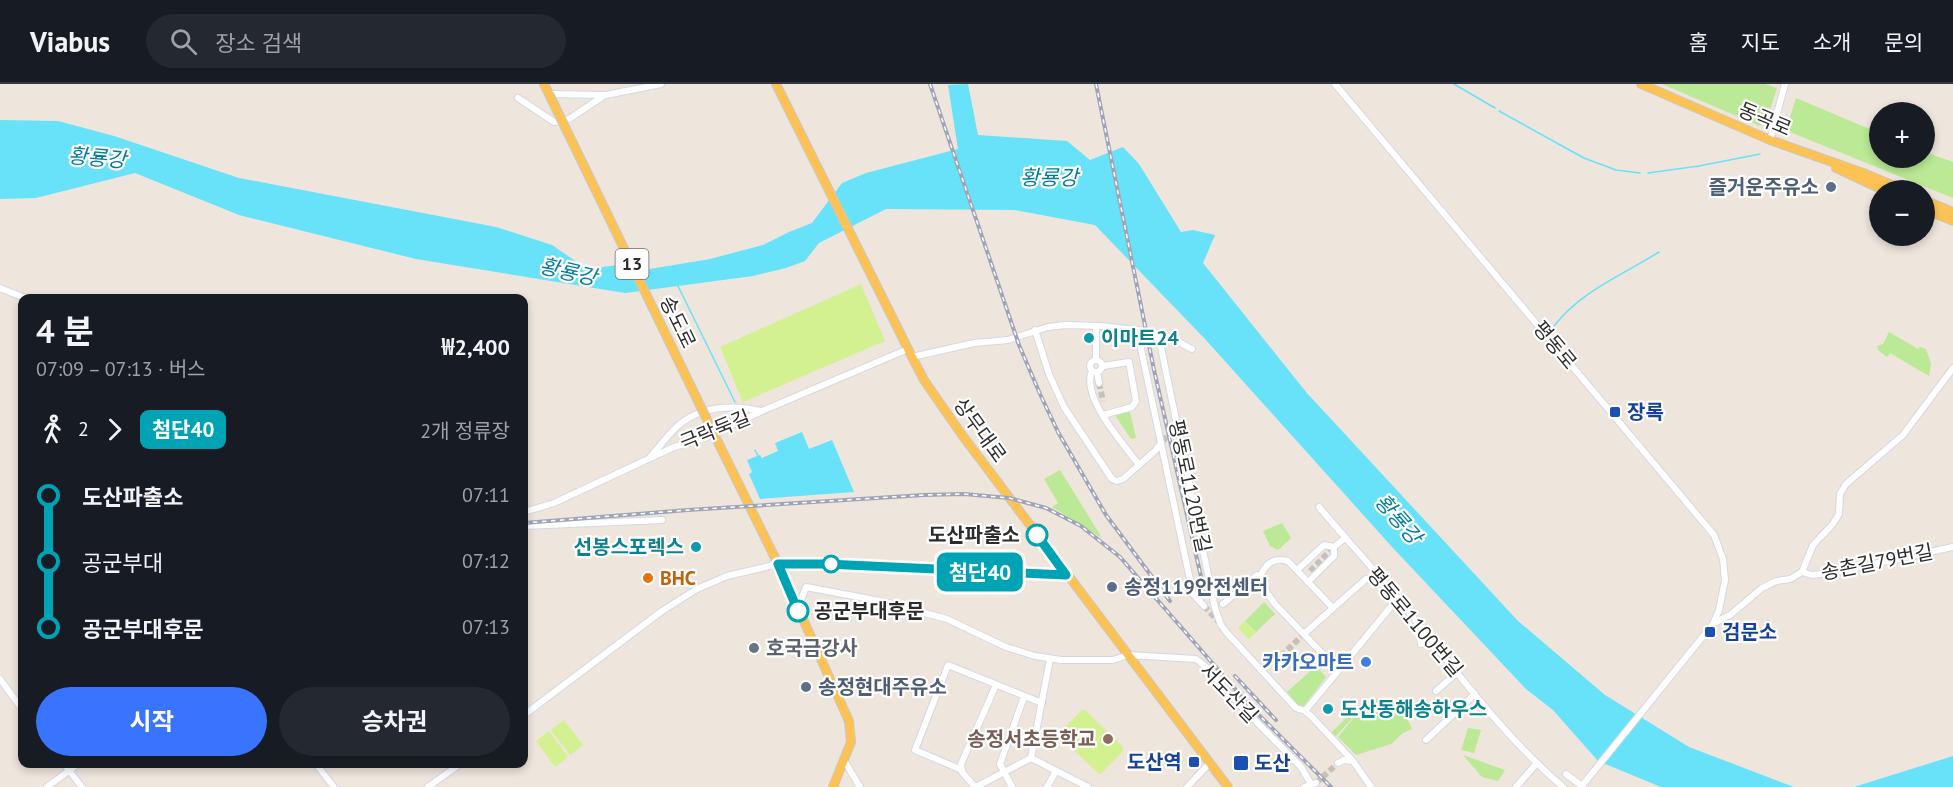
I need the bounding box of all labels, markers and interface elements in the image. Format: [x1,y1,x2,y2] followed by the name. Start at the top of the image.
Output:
[146,14,566,68] search box
[30,23,110,60] text: Viabus
[167,25,200,58] icon: search
[215,29,302,57] text: 장소 검색
[1689,29,1708,56] text: 홈
[1741,29,1780,56] text: 지도
[1813,29,1851,56] text: 소개
[1884,29,1923,56] text: 문의
[1735,96,1795,142] street label: 동곡로
[1869,102,1935,246] map controls
[1869,102,1935,168] button: +
[67,142,130,174] water label: 황룡강
[1020,164,1081,191] water label: 황룡강
[1709,174,1819,200] place label: 즐거운주유소
[1824,180,1838,194] marker: 즐거운주유소
[1869,180,1935,246] button: −
[616,249,648,279] road number: 13
[537,252,602,292] water label: 황룡강
[654,291,702,353] street label: 송도로
[36,309,93,352] text: 4 분
[1527,315,1583,375] street label: 평동로
[1101,325,1180,351] place label: 이마트24
[1082,331,1096,345] marker: 이마트24
[442,333,510,361] text: ₩2,400
[36,356,205,382] text: 07:09 – 07:13 · 버스
[948,393,1012,467] street label: 상무대로
[1627,399,1664,425] place label: 장록
[676,404,754,456] street label: 극락둑길
[1608,405,1622,419] marker: 장록
[36,413,69,446] icon: walk
[98,413,131,446] icon: forward
[78,416,89,442] text: 2
[152,416,214,443] text: 첨단40
[1163,417,1217,555] street label: 평동로1120번길
[420,418,510,444] text: 2개 정류장
[462,482,510,508] text: 07:11
[82,483,183,511] text: 도산파출소
[1369,488,1429,551] water label: 황룡강
[928,522,1020,548] place label: 도산파출소
[1026,524,1048,546] marker: 도산파출소
[574,534,684,560] place label: 선봉스포렉스
[1819,538,1935,586] street label: 송촌길79번길
[689,540,703,554] marker: 선봉스포렉스
[462,548,510,574] text: 07:12
[82,549,163,577] text: 공군부대
[938,552,1022,592] line badge: 첨단40
[822,555,840,573] unlabelled marker
[949,559,1011,586] text: 첨단40
[1361,562,1469,682] street label: 평동로1100번길
[660,565,696,591] place label: BHC
[641,571,655,585] marker: BHC
[1124,574,1268,600] place label: 송정119안전센터
[1105,580,1119,594] marker: 송정119안전센터
[814,598,924,624] place label: 공군부대후문
[787,600,809,622] marker: 공군부대후문
[462,614,510,640] text: 07:13
[82,615,203,643] text: 공군부대후문
[1722,619,1777,645] place label: 검문소
[1703,625,1717,639] marker: 검문소
[766,635,858,661] place label: 호국금강사
[747,641,761,655] marker: 호국금강사
[1262,649,1354,675] place label: 카카오마트
[1359,655,1373,669] marker: 카카오마트
[1194,657,1264,729] street label: 서도산길
[818,674,947,700] place label: 송정현대주유소
[799,680,813,694] marker: 송정현대주유소
[36,687,267,756] button: 시작
[279,687,510,756] button: 승차권
[1340,696,1487,722] place label: 도산동해송하우스
[1321,702,1335,716] marker: 도산동해송하우스
[967,726,1096,752] place label: 송정서초등학교
[1101,732,1115,746] marker: 송정서초등학교
[1127,749,1182,775] place label: 도산역
[1254,750,1291,776] place label: 도산
[1232,754,1250,772] marker: 도산
[1187,755,1201,769] marker: 도산역

